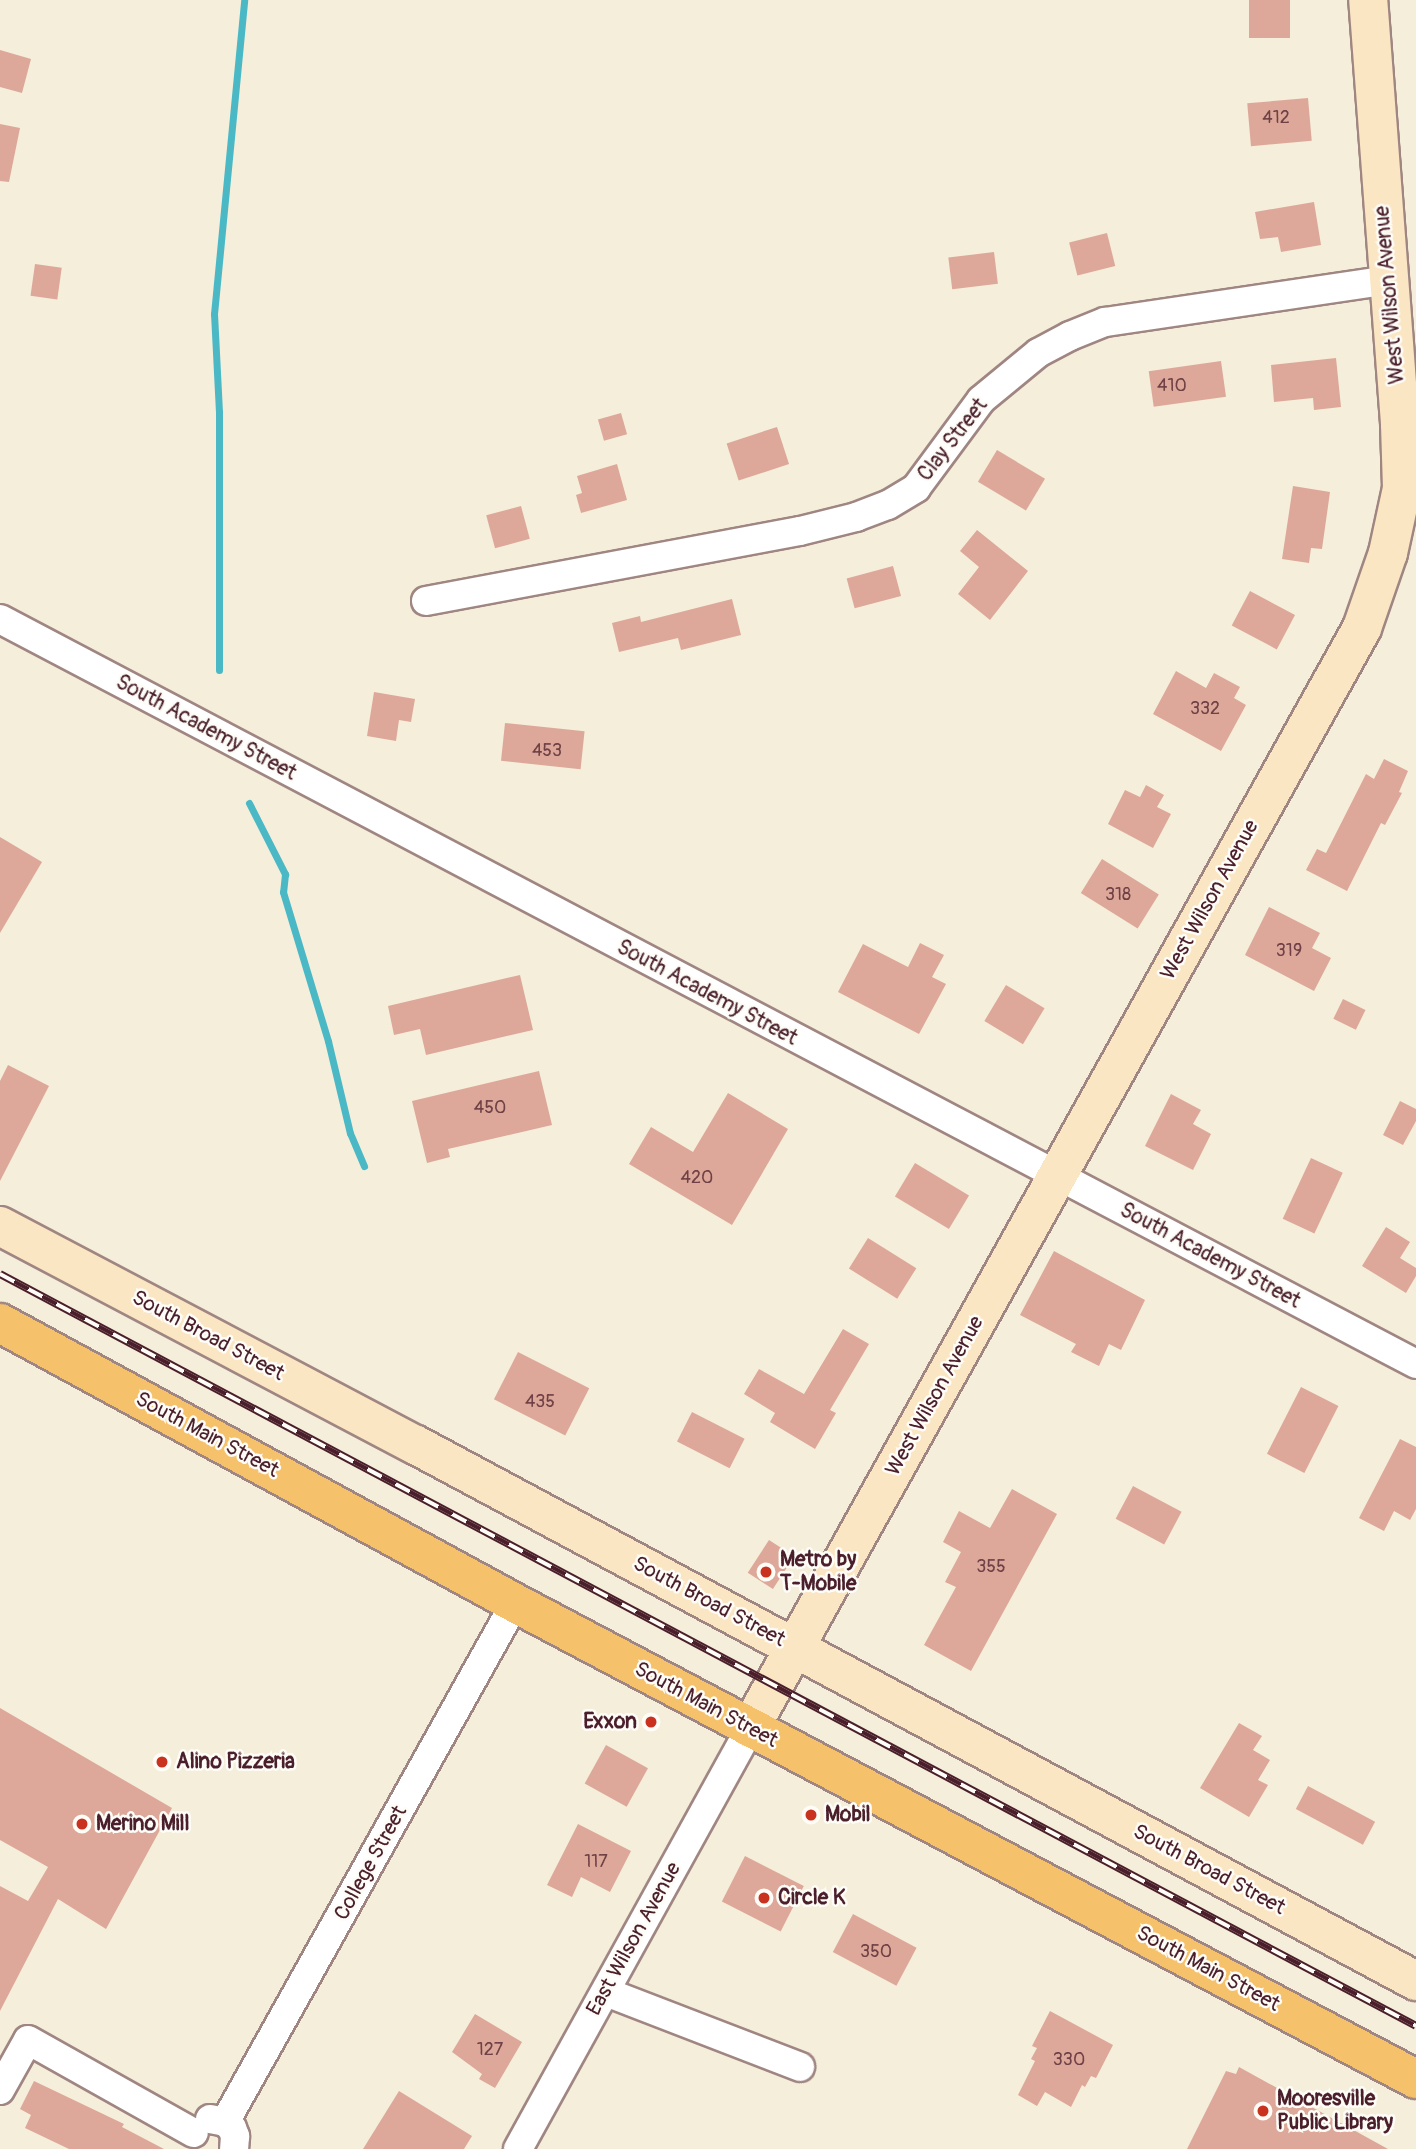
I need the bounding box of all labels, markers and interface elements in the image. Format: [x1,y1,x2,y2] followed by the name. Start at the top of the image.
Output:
[1262,107,1290,129] house number: 412
[1370,205,1410,385] street label: West Wilson Avenue
[1157,375,1187,397] house number: 410
[913,394,993,486] street label: Clay Street
[111,670,301,786] street label: South Academy Street
[1190,698,1220,720] house number: 332
[532,740,562,762] house number: 453
[1156,816,1264,984] street label: West Wilson Avenue
[1105,884,1131,906] house number: 318
[612,935,802,1051] street label: South Academy Street
[1276,940,1302,962] house number: 319
[474,1097,506,1119] house number: 450
[681,1167,713,1189] house number: 420
[1115,1198,1305,1314] street label: South Academy Street
[128,1285,288,1387] street label: South Broad Street
[881,1312,989,1480] street label: West Wilson Avenue
[131,1387,283,1483] street label: South Main Street
[525,1391,555,1413] house number: 435
[780,1547,856,1597] place label: Metro by T-Mobile
[629,1551,789,1653] street label: South Broad Street
[976,1556,1006,1578] house number: 355
[758,1564,774,1580] marker: Metro by T-Mobile
[630,1657,782,1753] street label: South Main Street
[583,1709,637,1735] place label: Exxon
[643,1714,659,1730] marker: Exxon
[176,1749,295,1775] place label: Alino Pizzeria
[154,1754,170,1770] marker: Alino Pizzeria
[329,1801,413,1925] street label: College Street
[825,1802,870,1828] place label: Mobil
[803,1807,819,1823] marker: Mobil
[96,1811,189,1837] place label: Merino Mill
[74,1816,90,1832] marker: Merino Mill
[1129,1819,1289,1921] street label: South Broad Street
[584,1851,608,1873] house number: 117
[581,1858,687,2020] street label: East Wilson Avenue
[778,1885,845,1911] place label: Circle K
[756,1890,772,1906] marker: Circle K
[1132,1921,1284,2017] street label: South Main Street
[860,1941,892,1963] house number: 350
[477,2039,503,2061] house number: 127
[1053,2049,1085,2071] house number: 330
[1277,2086,1393,2136] place label: Mooresville Public Library
[1255,2103,1271,2119] marker: Mooresville Public Library

